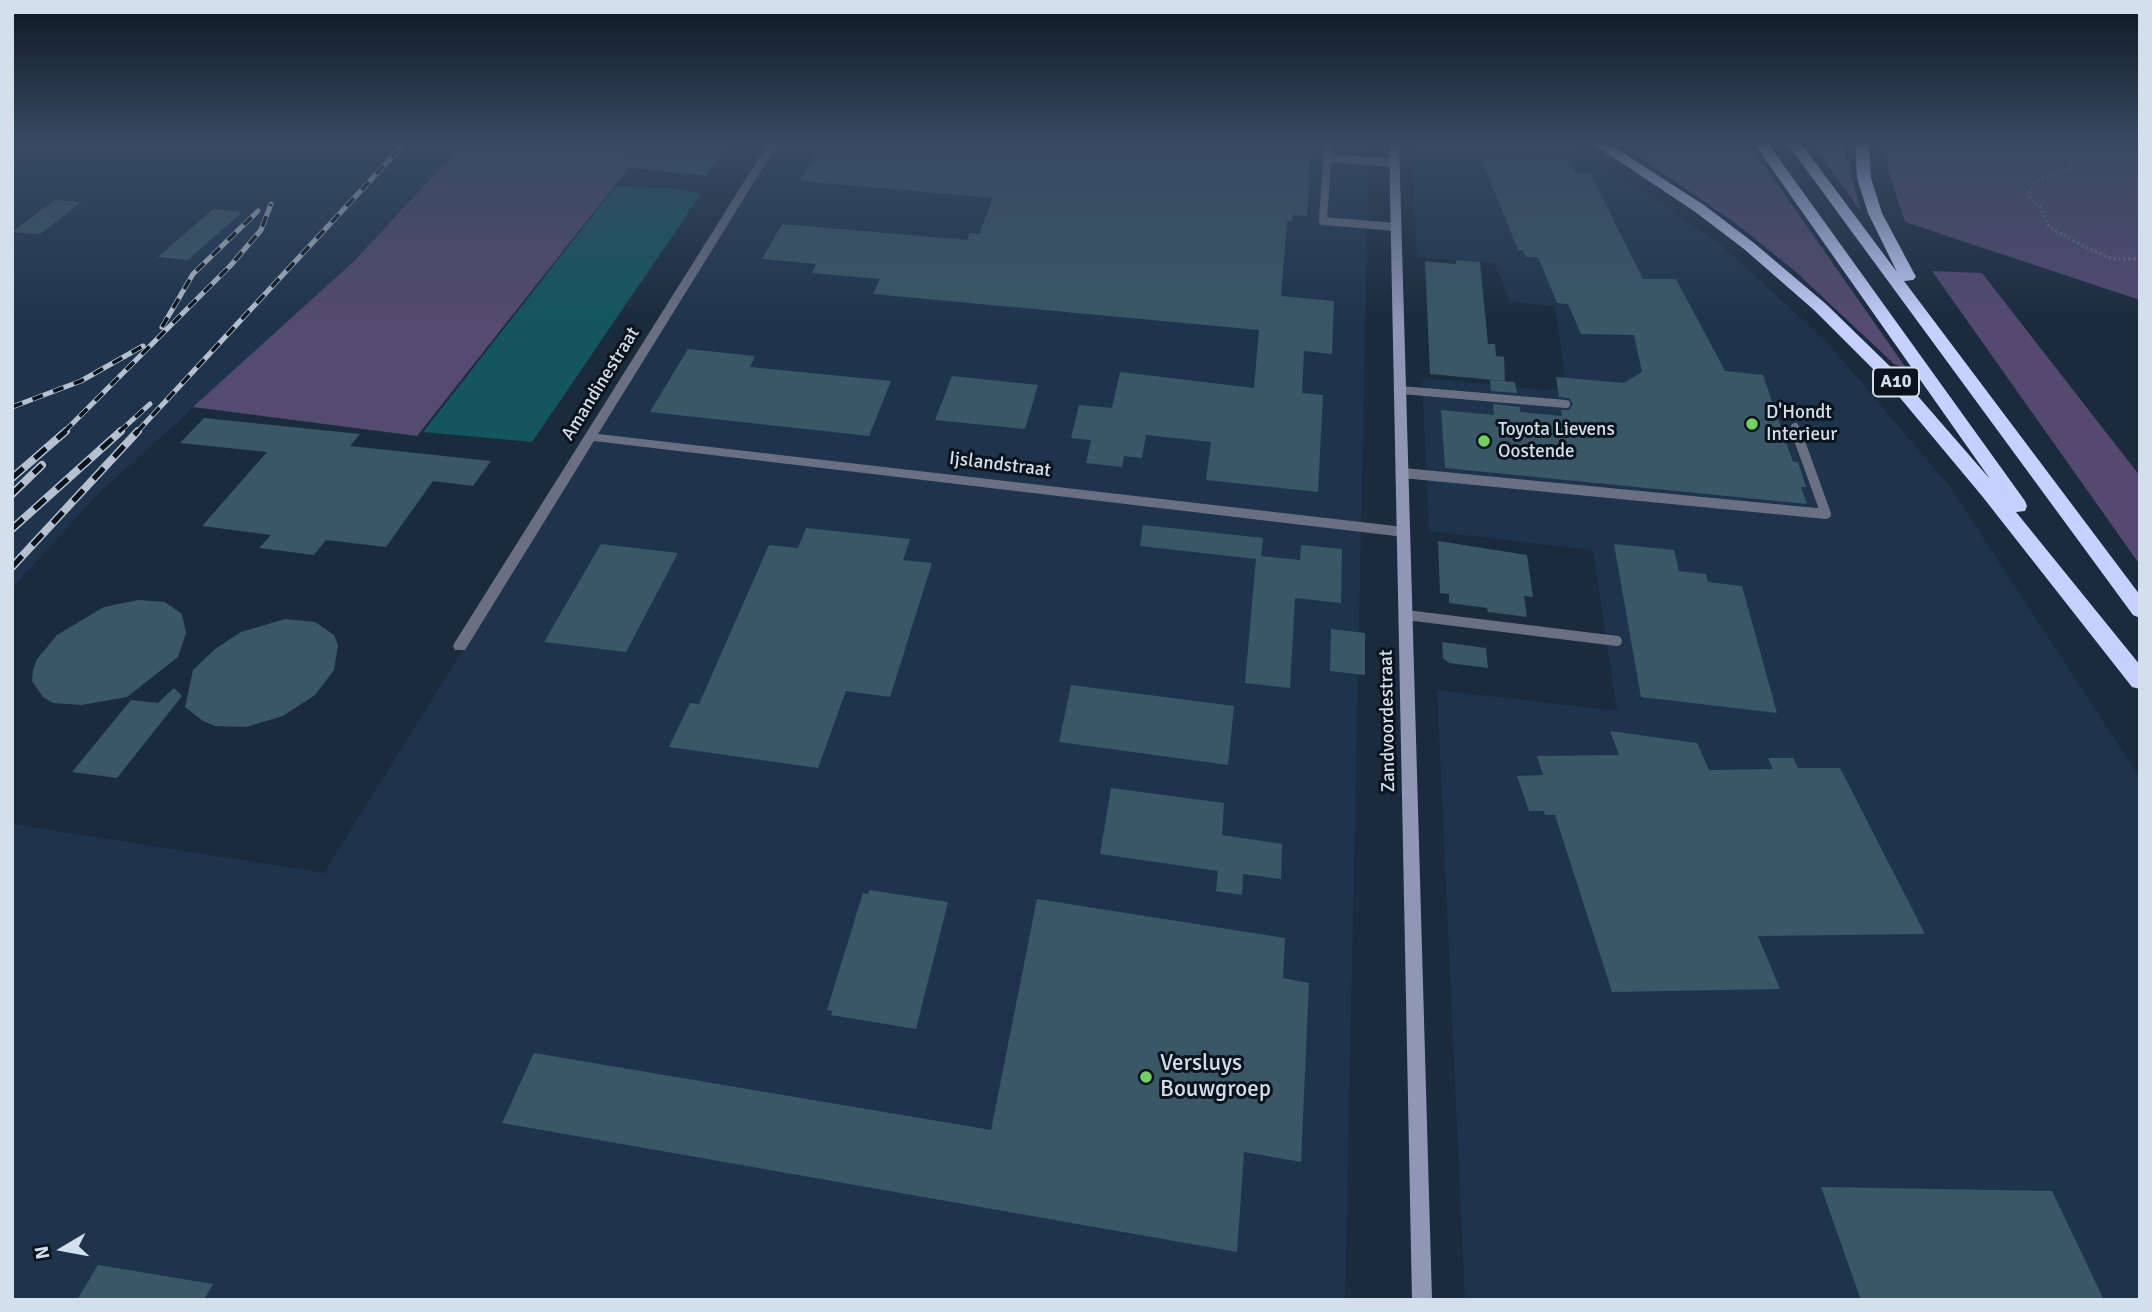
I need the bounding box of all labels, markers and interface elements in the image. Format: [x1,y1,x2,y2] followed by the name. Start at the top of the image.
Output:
[557,323,645,445] street label: Amandinestraat
[1873,368,1919,396] road number: A10
[1766,402,1837,446] place label: D'Hondt Interieur
[1744,416,1760,432] marker: D'Hondt Interieur
[1498,419,1615,463] place label: Toyota Lievens Oostende
[1476,433,1492,449] marker: Toyota Lievens Oostende
[948,447,1052,483] street label: Ijslandstraat
[1375,650,1401,792] street label: Zandvoordestraat
[1160,1050,1271,1104] place label: Versluys Bouwgroep
[1138,1069,1154,1085] marker: Versluys Bouwgroep
[28,1214,98,1284] north arrow
[29,1244,55,1261] text: N

